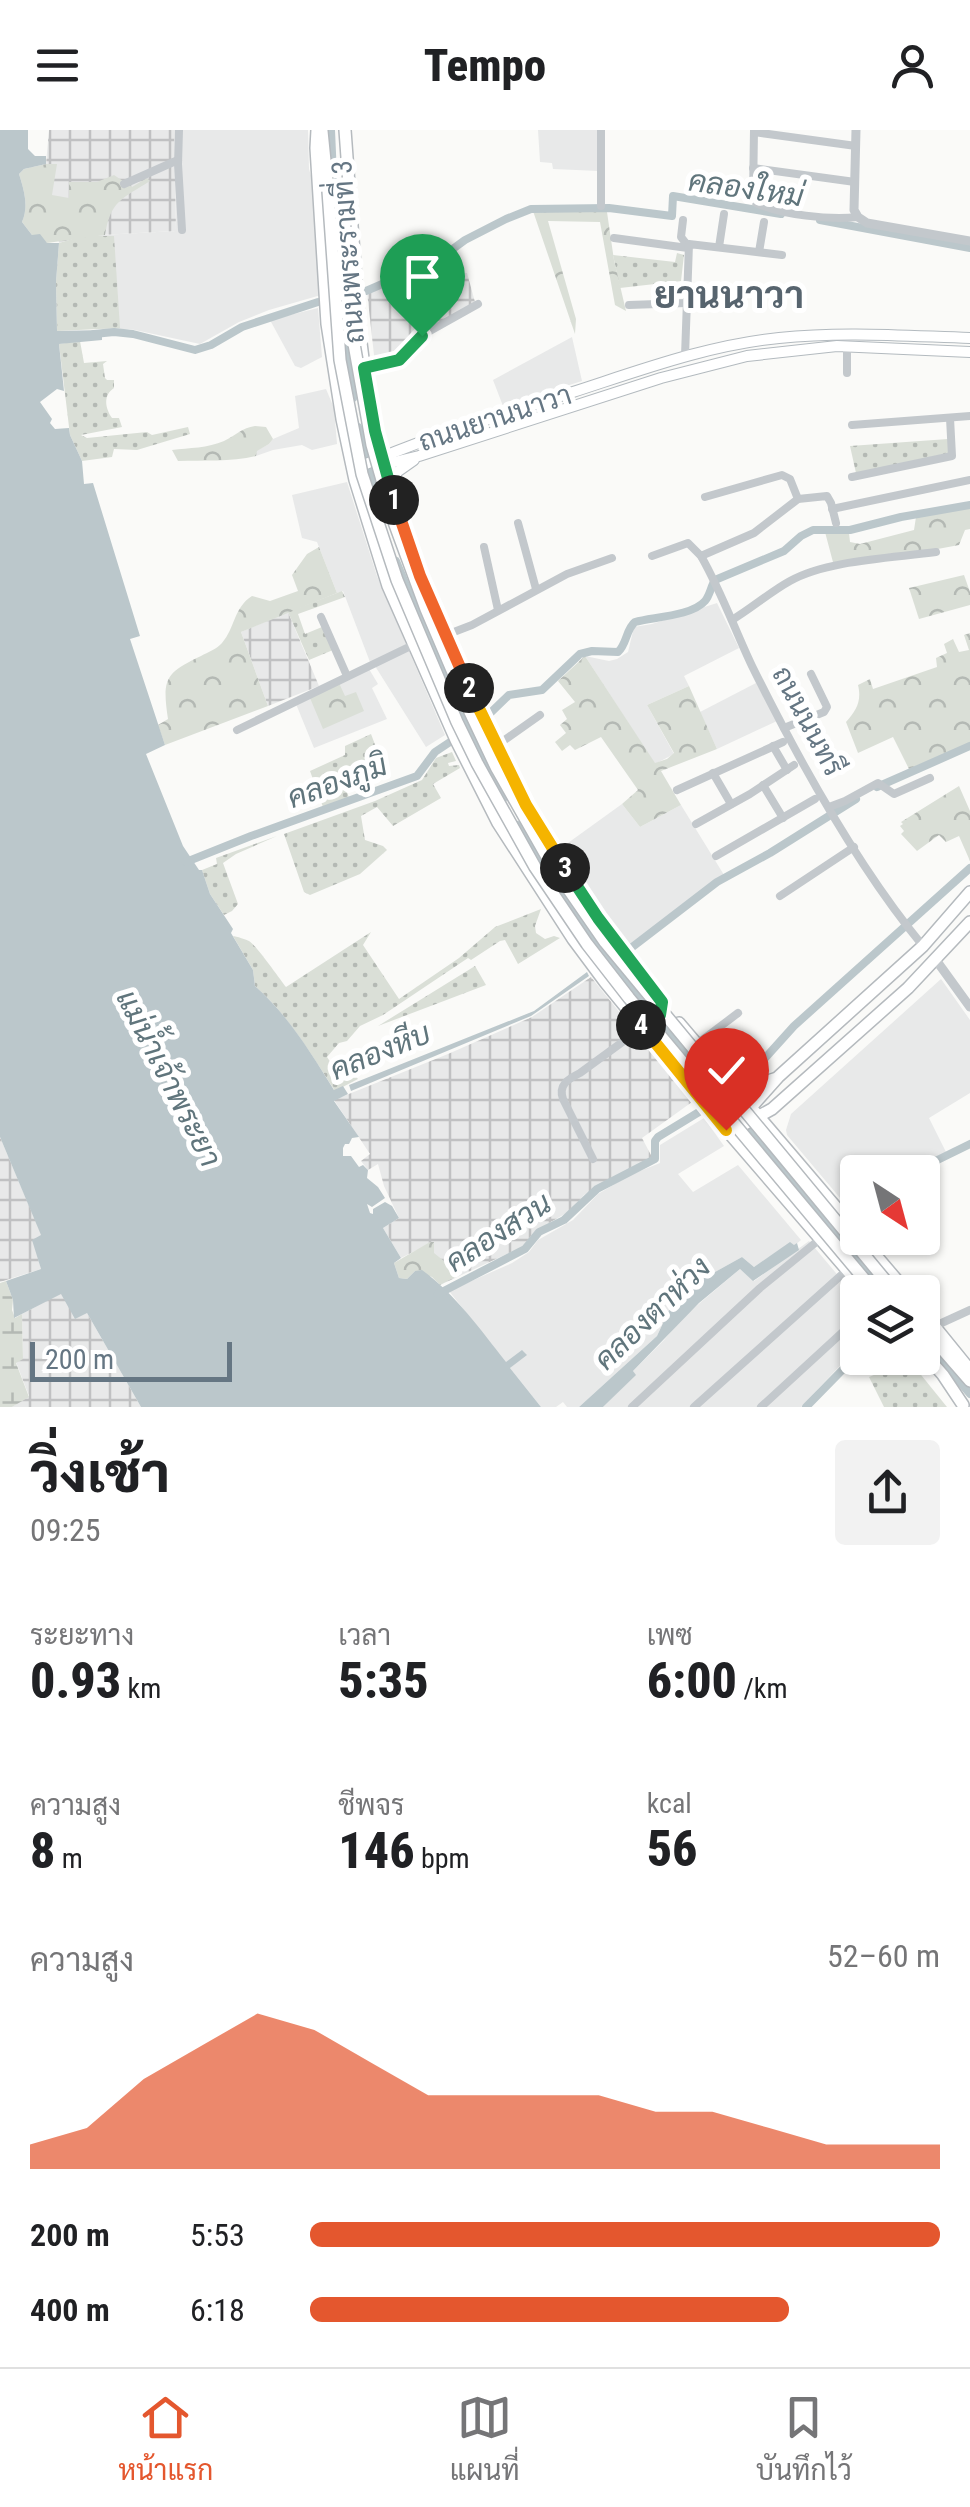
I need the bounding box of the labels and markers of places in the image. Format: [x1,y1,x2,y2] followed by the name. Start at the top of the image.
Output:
[380,234,465,337] pin
[369,475,419,525] pin: 1
[444,663,494,713] pin: 2
[540,843,590,893] pin: 3
[616,1000,666,1050] pin: 4
[684,1028,769,1131] pin

